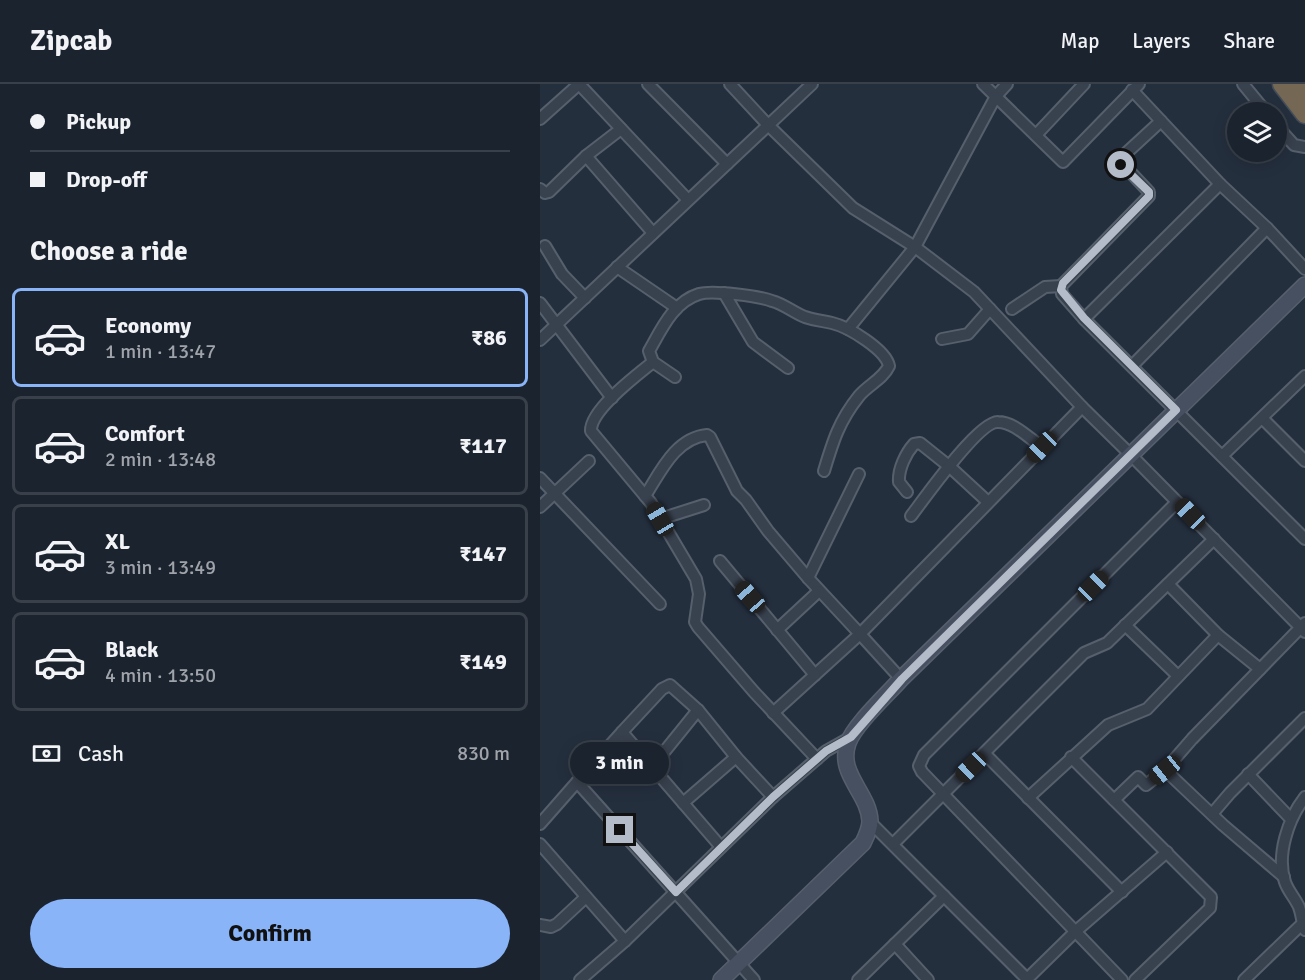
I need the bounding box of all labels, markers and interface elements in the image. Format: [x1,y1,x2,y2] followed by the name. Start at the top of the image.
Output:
[30,24,112,58] text: Zipcab
[1061,28,1099,54] text: Map
[1132,28,1190,54] text: Layers
[1223,28,1275,54] text: Share
[1227,102,1287,162] map controls
[1227,102,1287,162] button: layers
[66,108,131,135] text: Pickup
[1107,151,1134,178] route start
[66,166,147,193] text: Drop-off
[30,235,188,268] text: Choose a ride
[33,311,87,365] icon: car
[105,312,191,339] text: Economy
[471,324,507,351] text: ₹86
[105,339,216,364] text: 1 min · 13:47
[33,419,87,473] icon: car
[105,420,185,447] text: Comfort
[1023,428,1061,466] car
[459,432,507,459] text: ₹117
[105,447,216,472] text: 2 min · 13:48
[1171,495,1209,533] car
[643,499,677,539] car
[33,527,87,581] icon: car
[105,528,130,555] text: XL
[459,540,507,567] text: ₹147
[105,555,216,580] text: 3 min · 13:49
[1074,567,1112,605] car
[731,578,769,616] car
[33,635,87,689] icon: car
[105,636,159,663] text: Black
[459,648,507,675] text: ₹149
[105,663,216,688] text: 4 min · 13:50
[30,737,63,770] icon: cash
[78,740,124,767] text: Cash
[457,741,510,766] text: 830 m
[571,743,670,785] callout: 3 min
[952,748,990,786] car
[595,750,644,775] text: 3 min
[1145,752,1185,788] car
[606,816,633,843] route end
[30,899,510,968] button: Confirm

